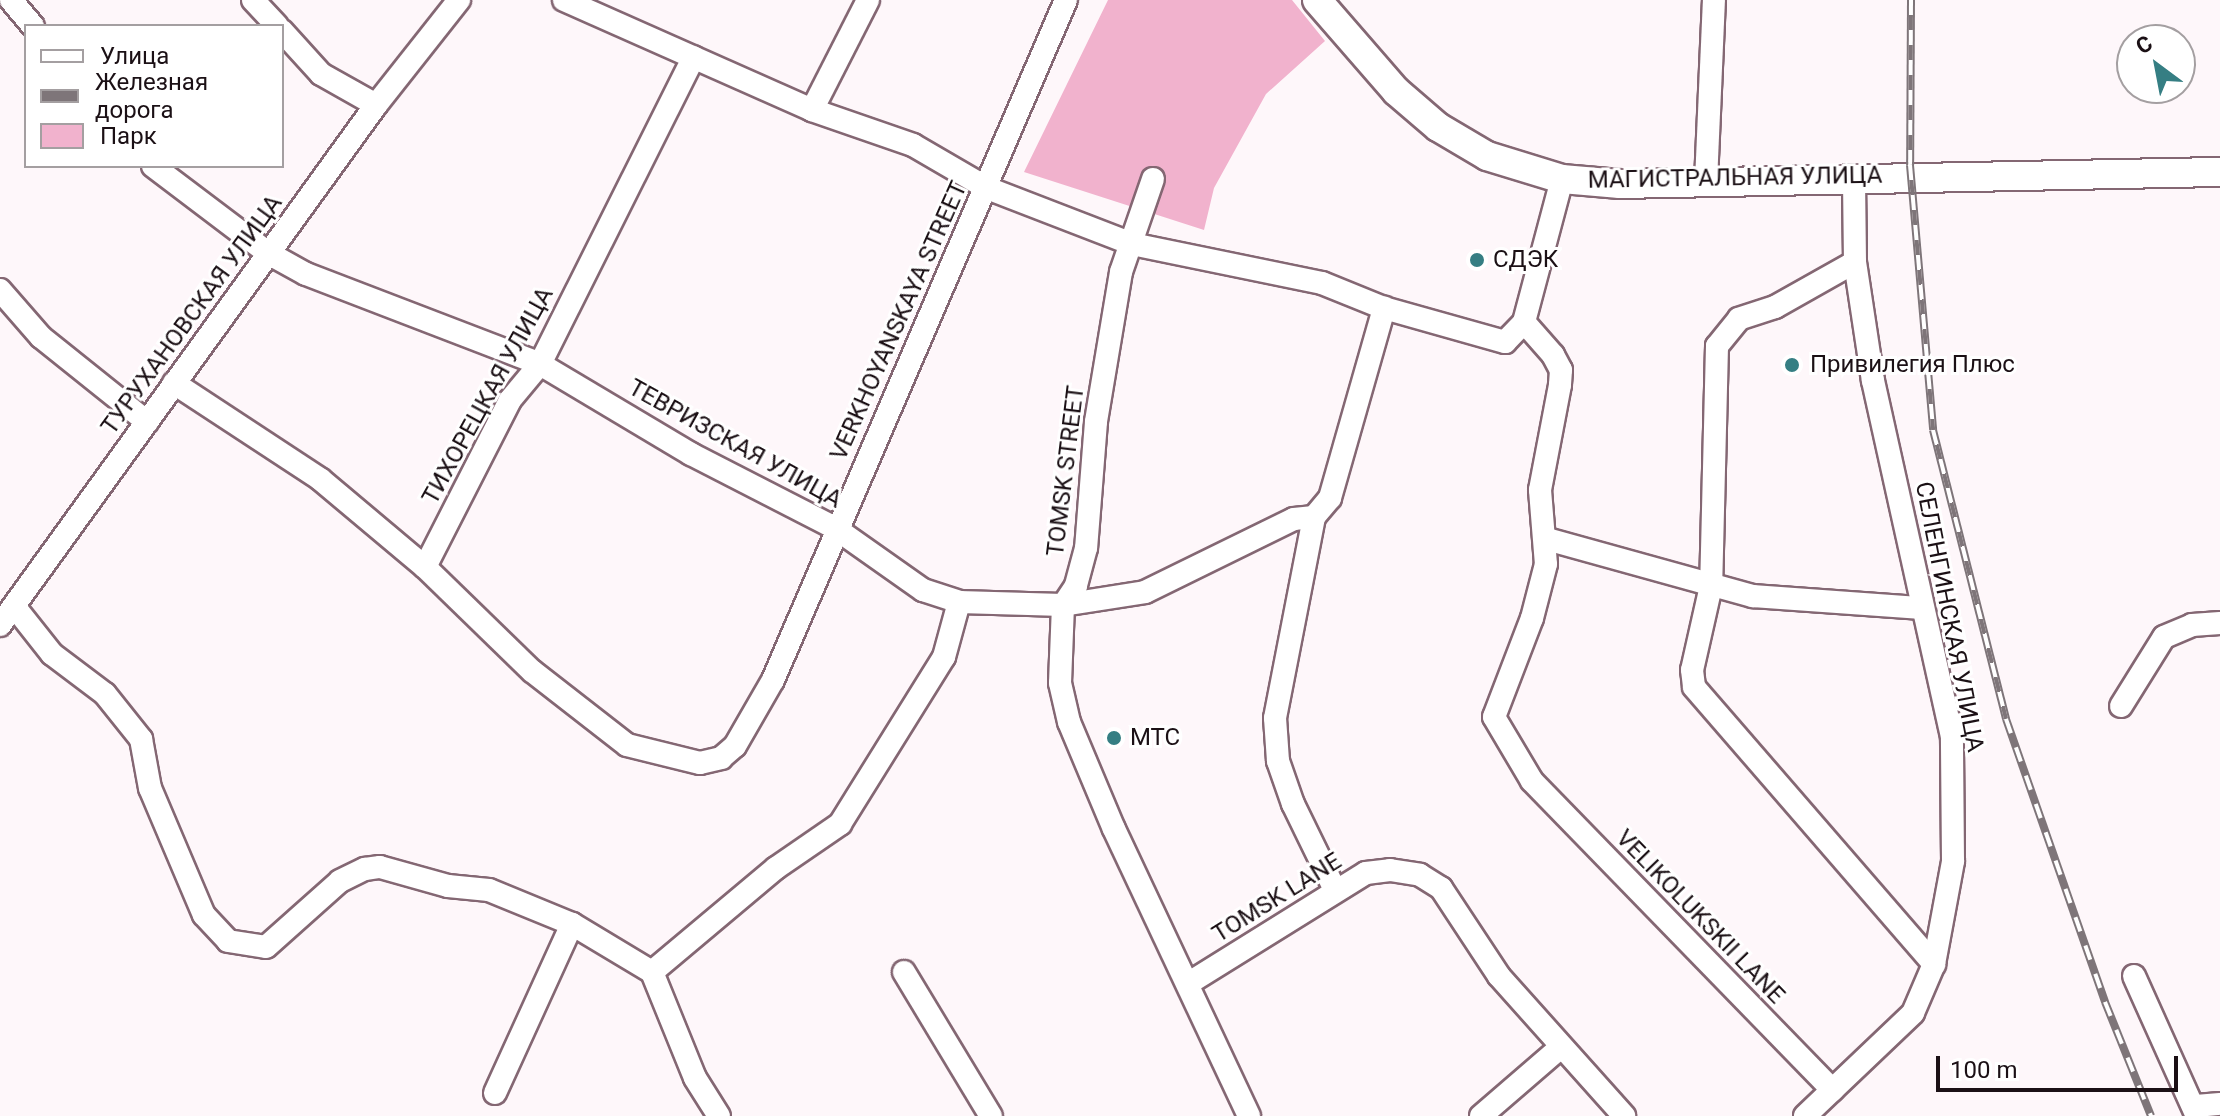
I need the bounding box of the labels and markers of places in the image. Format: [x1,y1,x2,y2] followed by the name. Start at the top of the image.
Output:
[1493,246,1558,274] place label: СДЭК
[1468,251,1486,269] marker: СДЭК
[1810,351,2015,379] place label: Привилегия Плюс
[1781,354,1803,376] marker: Привилегия Плюс
[1130,724,1180,752] place label: МТС
[1105,729,1123,747] marker: МТС

